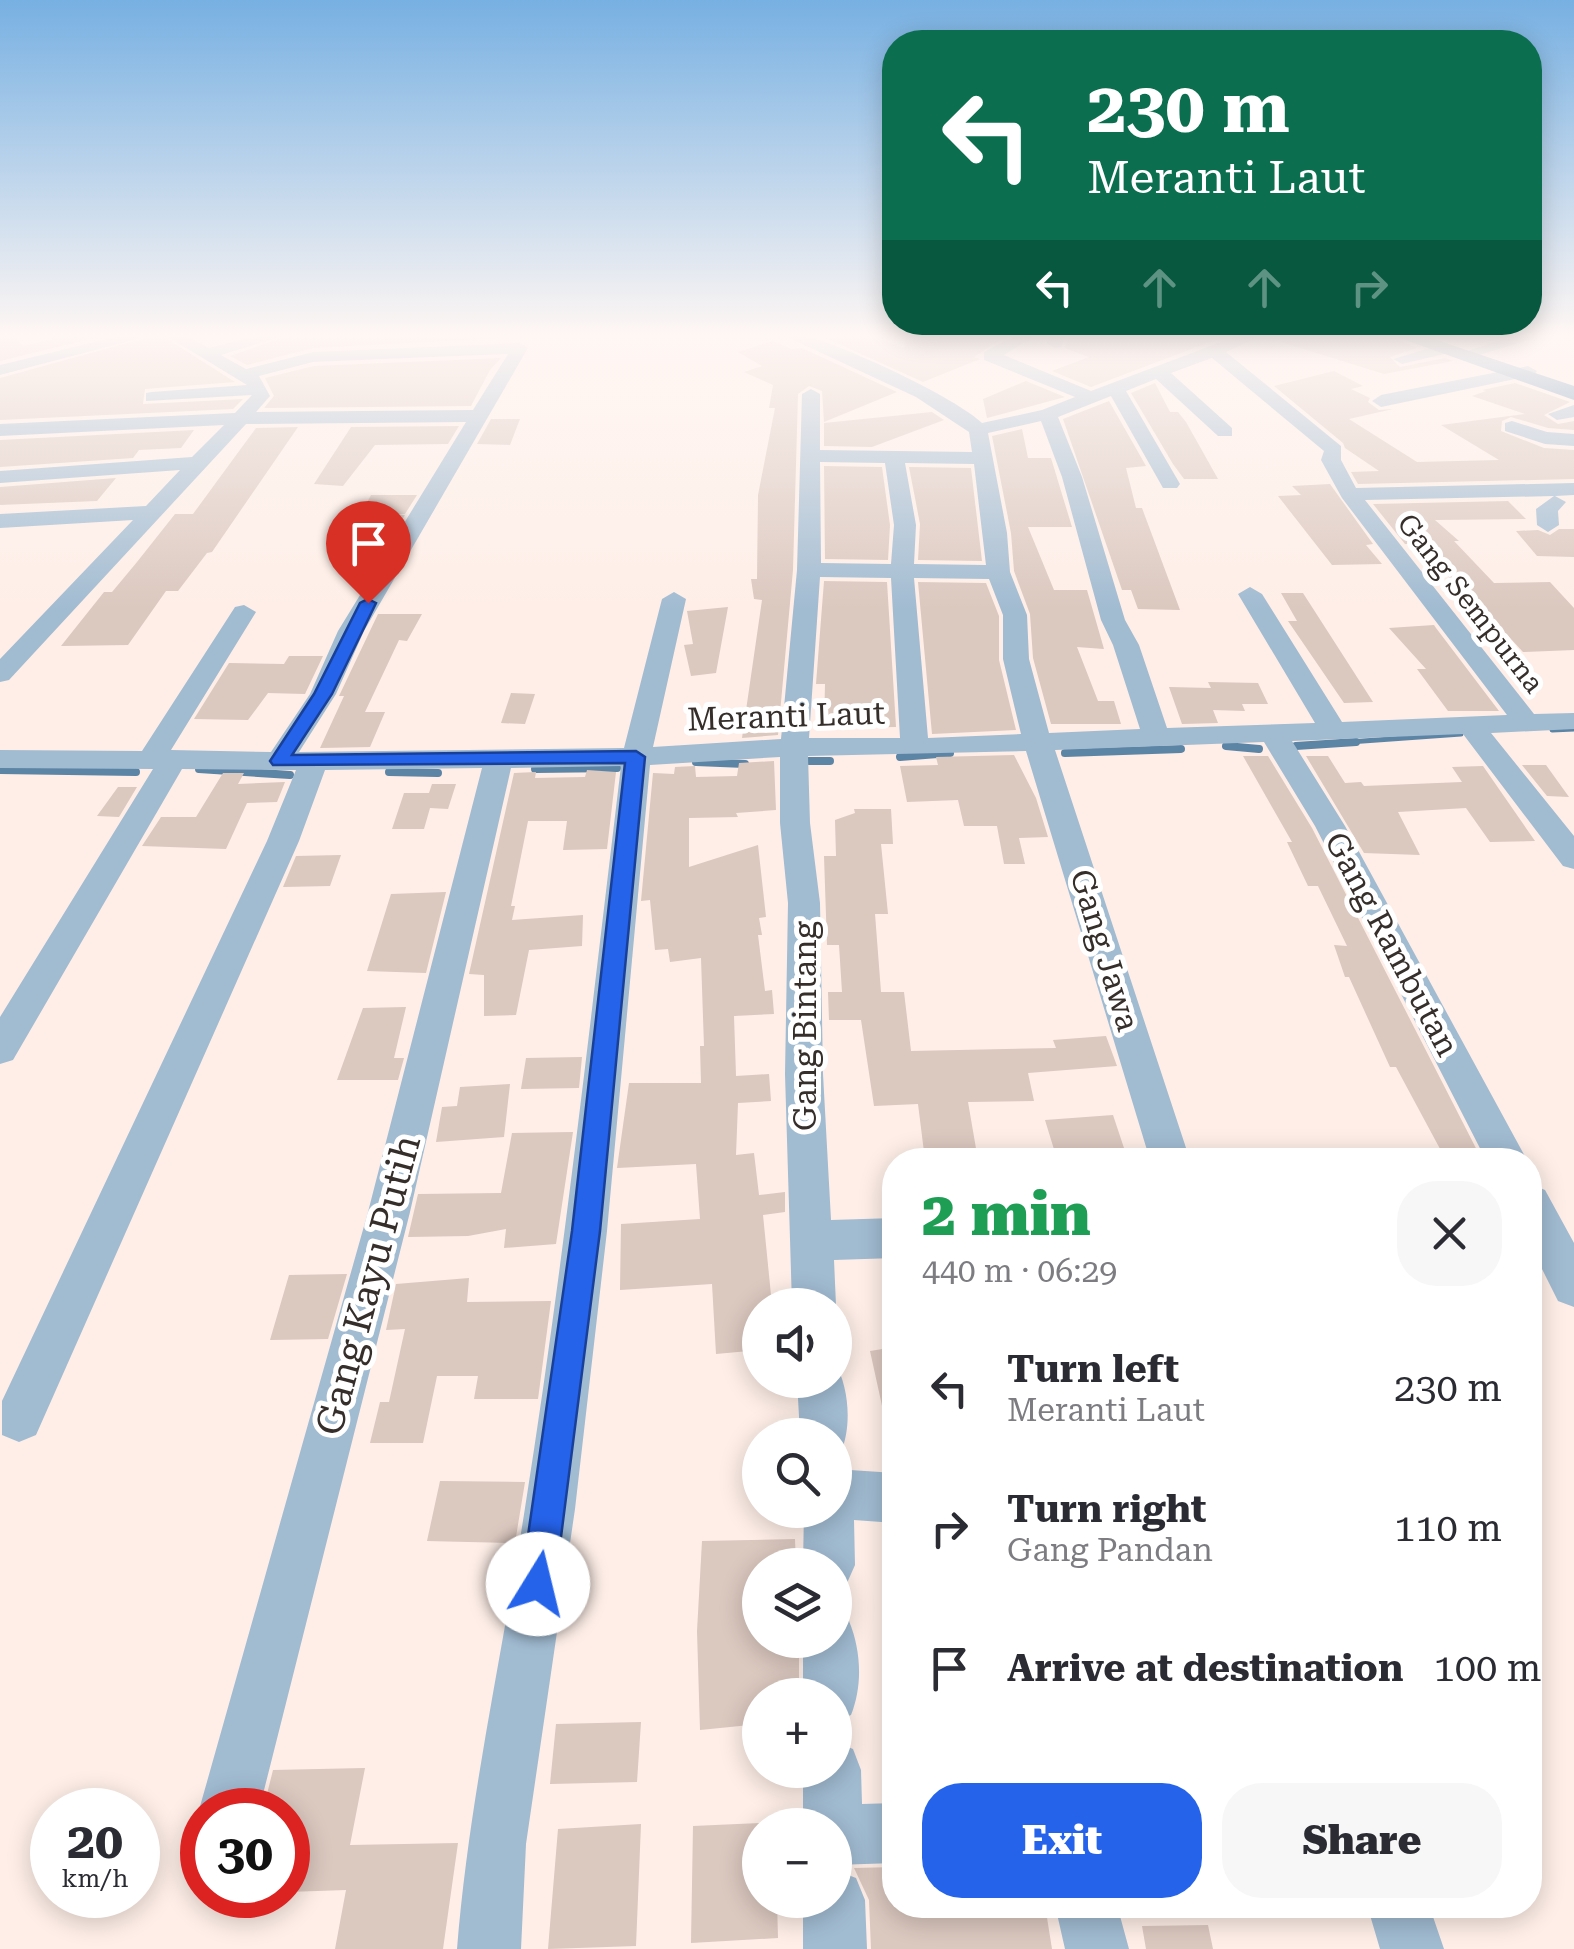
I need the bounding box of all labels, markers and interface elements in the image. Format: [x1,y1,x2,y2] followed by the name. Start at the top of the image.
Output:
[1087,67,1290,149] text: 230 m
[922,70,1052,200] icon: left
[1087,151,1365,204] text: Meranti Laut
[1027,260,1082,315] icon: left
[1132,260,1187,315] icon: ahead
[1237,260,1292,315] icon: ahead
[1342,260,1397,315] icon: right
[326,501,411,604] pin
[1391,507,1551,699] street label: Gang Sempurna
[341,516,396,571] icon: arrive
[686,694,886,738] street label: Meranti Laut
[1317,826,1467,1062] street label: Gang Rambutan
[1062,865,1148,1035] street label: Gang Jawa
[786,920,824,1131] street label: Gang Bintang
[307,1130,430,1440] street label: Gang Kayu Putih
[922,1179,1091,1250] text: 2 min
[1397,1181,1502,1286] button: close
[922,1252,1117,1290] text: 440 m · 06:29
[742,1288,852,1918] map controls
[742,1288,852,1398] button: sound
[1007,1347,1179,1391] text: Turn left
[922,1361,977,1416] icon: left
[1394,1366,1502,1410] text: 230 m
[1007,1391,1205,1429] text: Meranti Laut
[742,1418,852,1528] button: search
[1007,1487,1206,1531] text: Turn right
[922,1501,977,1556] icon: right
[1394,1506,1502,1550] text: 110 m
[1007,1531,1213,1569] text: Gang Pandan
[486,1532,590,1636] position arrow
[742,1548,852,1658] button: layers
[922,1641,977,1696] icon: arrive
[1007,1646,1403,1690] text: Arrive at destination
[1433,1646,1542,1690] text: 100 m
[742,1678,852,1788] button: +
[922,1783,1202,1898] button: Exit
[1222,1783,1502,1898] button: Share
[180,1788,310,1918] speed limit sign: 30
[742,1808,852,1918] button: −
[67,1812,123,1870] text: 20
[62,1864,128,1893] text: km/h

